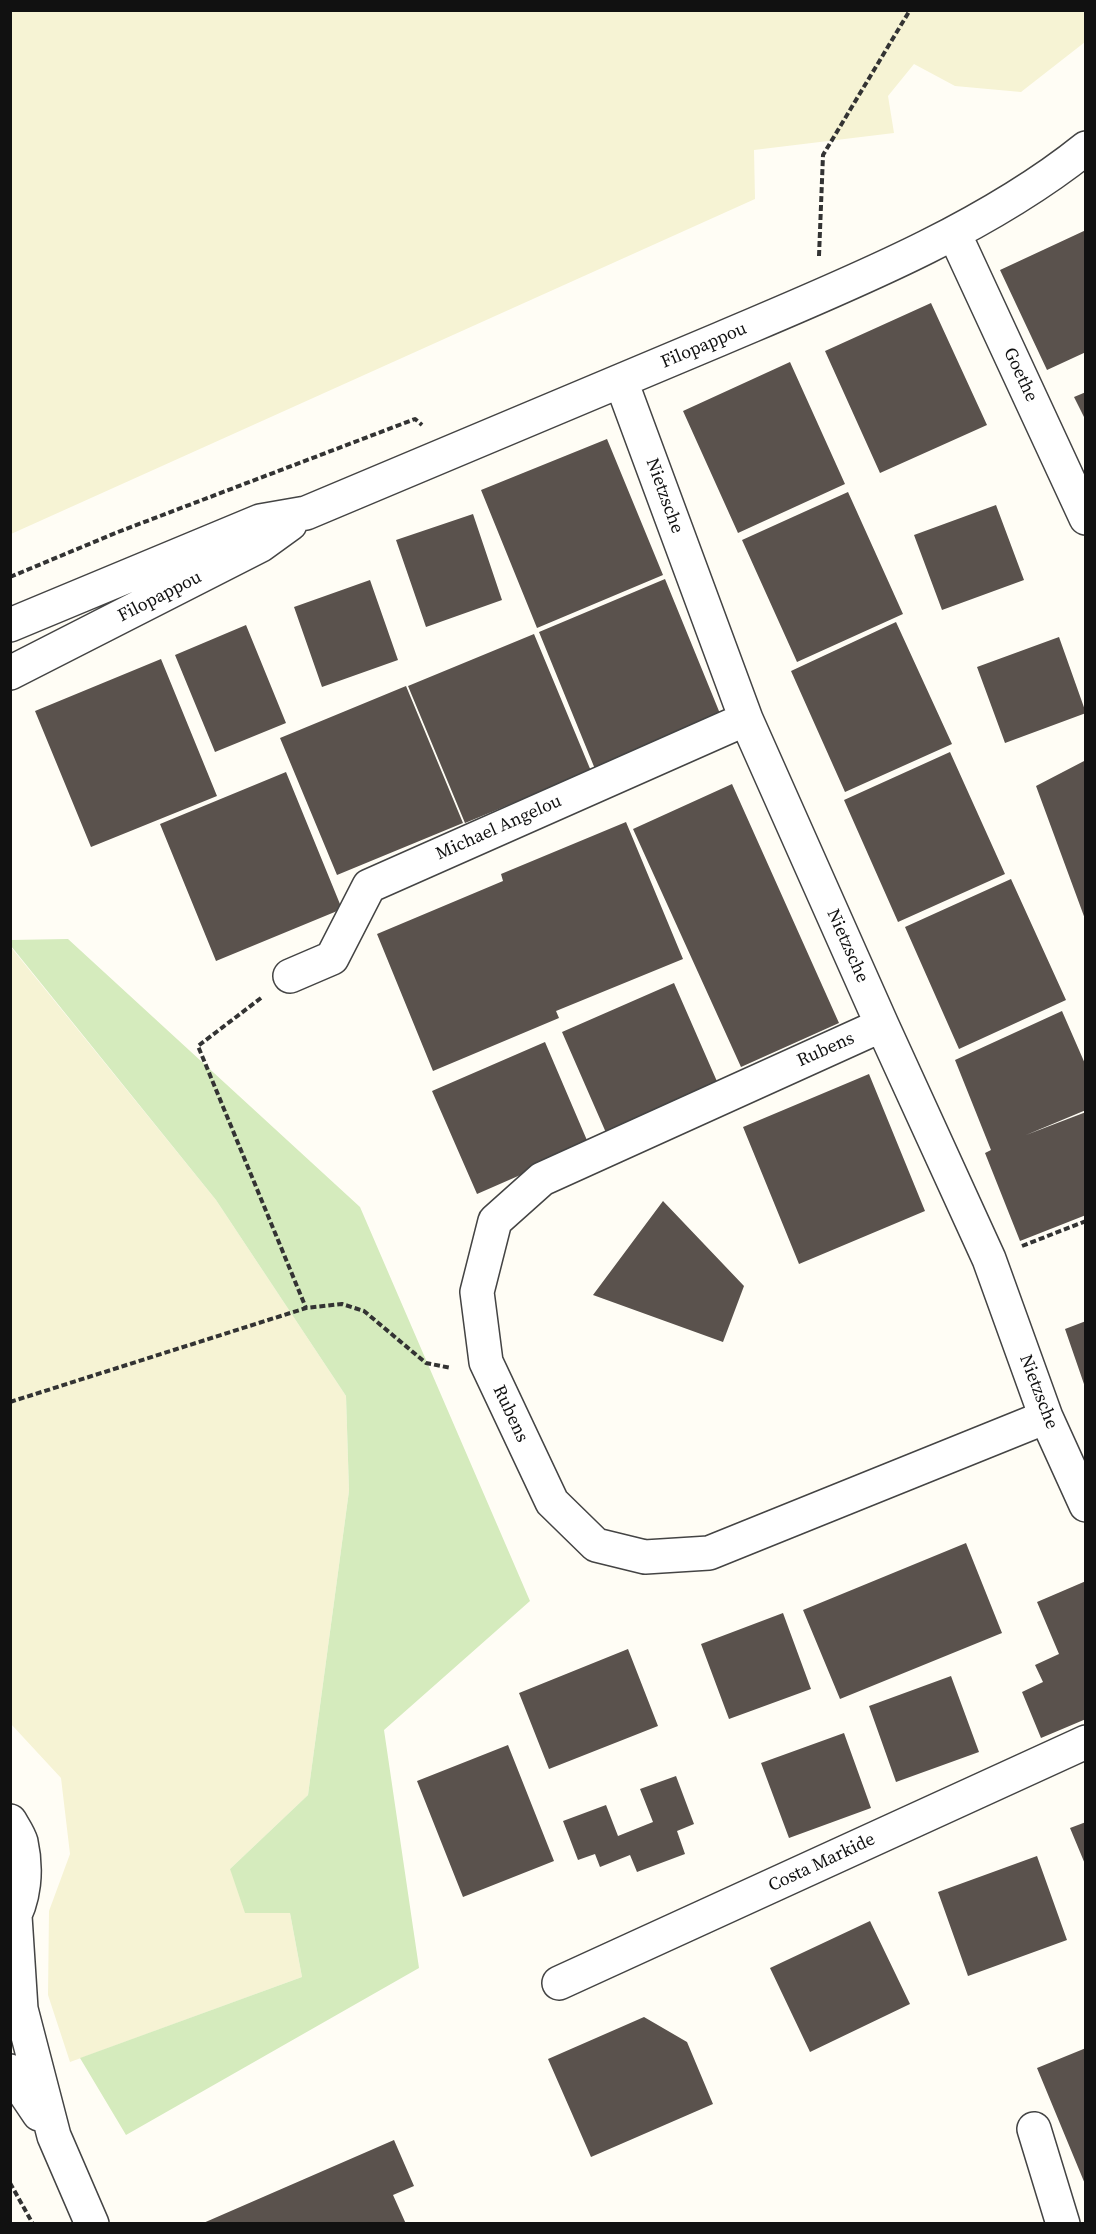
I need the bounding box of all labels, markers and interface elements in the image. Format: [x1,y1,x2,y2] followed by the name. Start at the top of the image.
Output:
[658,318,750,374] street label: Filopappou
[998,345,1042,405] street label: Goethe
[640,456,688,536] street label: Nietzsche
[115,567,205,627] street label: Filopappou
[433,791,565,865] street label: Michael Angelou
[821,906,873,986] street label: Nietzsche
[794,1028,858,1072] street label: Rubens
[1014,1352,1062,1432] street label: Nietzsche
[487,1382,533,1446] street label: Rubens
[765,1829,879,1897] street label: Costa Markide

